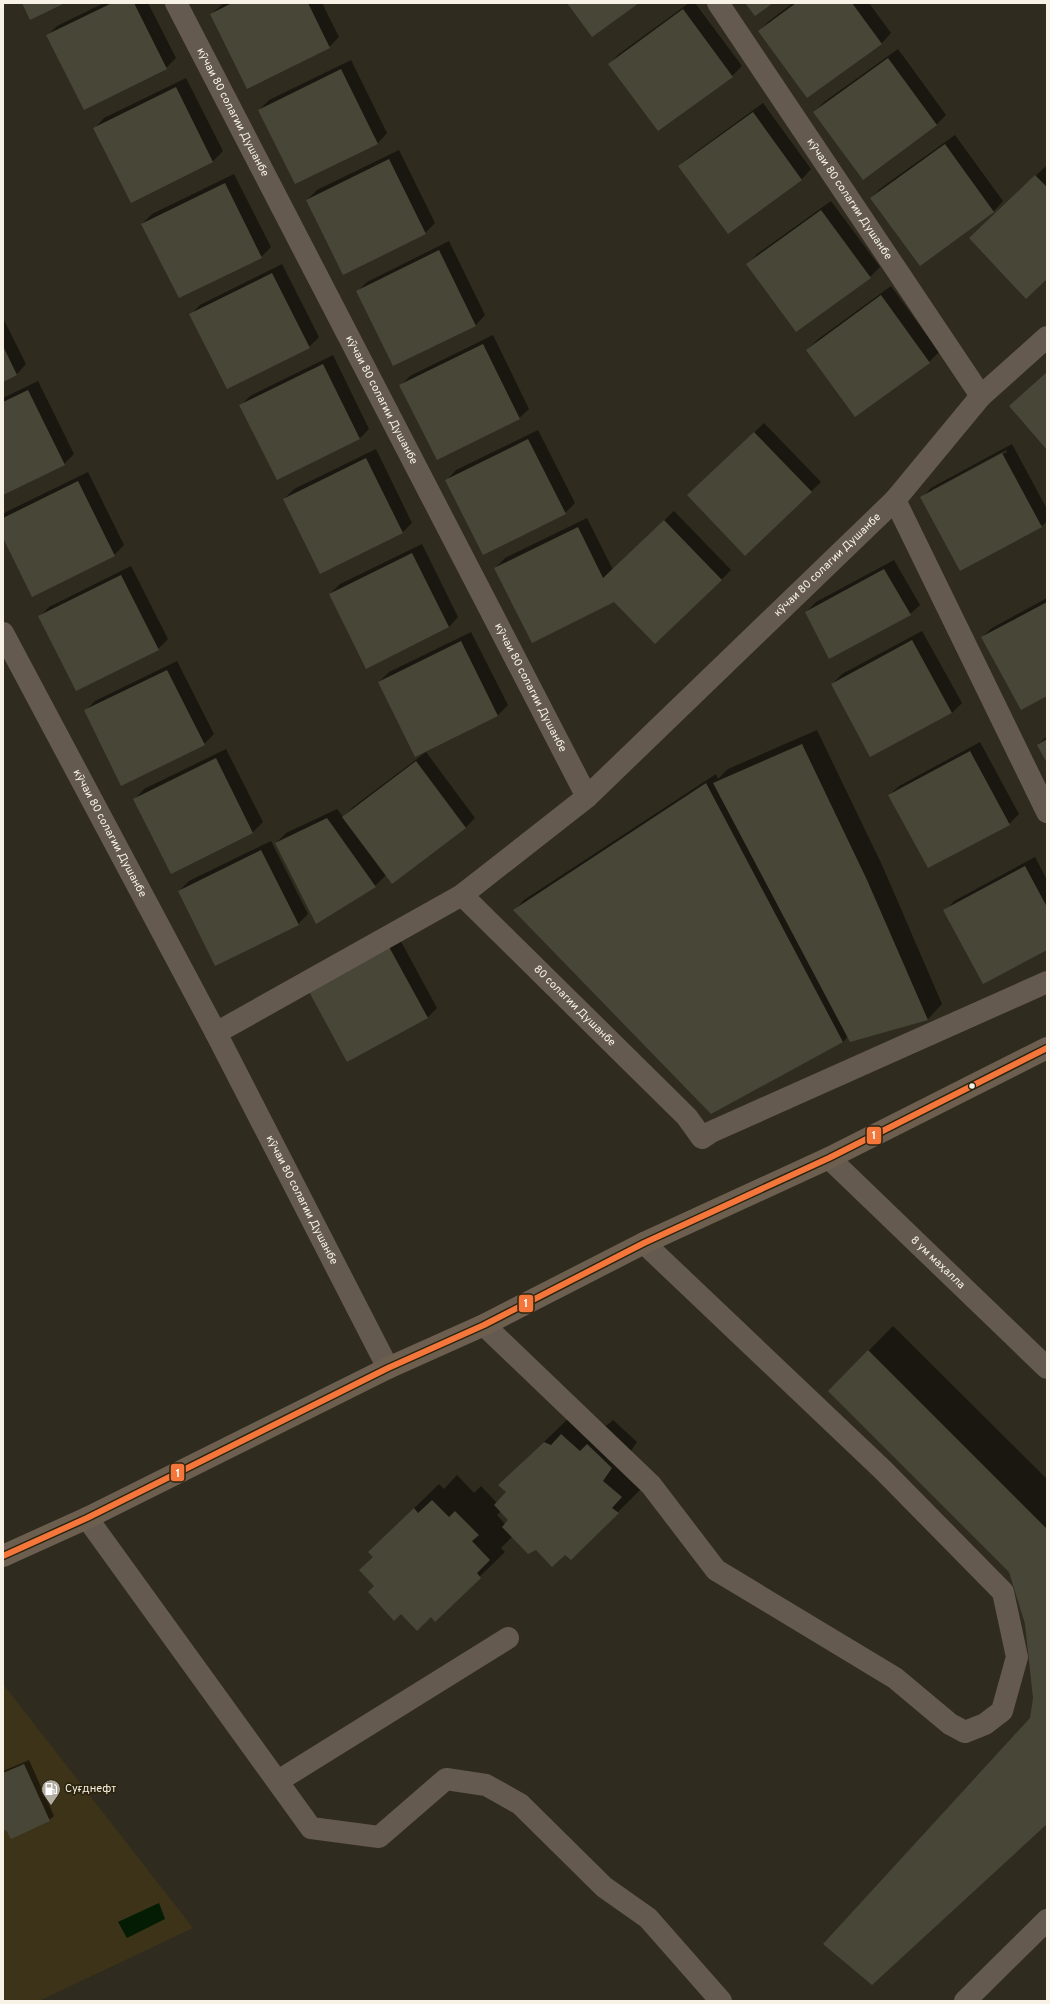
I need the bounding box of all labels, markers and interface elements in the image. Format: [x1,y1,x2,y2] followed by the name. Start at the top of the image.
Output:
[193,45,272,179] street label: кӯчаи 80 солагии Душанбе
[804,136,895,263] street label: кӯчаи 80 солагии Душанбе
[342,333,421,467] street label: кӯчаи 80 солагии Душанбе
[771,510,884,620] street label: кӯчаи 80 солагии Душанбе
[491,621,570,755] street label: кӯчаи 80 солагии Душанбе
[70,767,150,900] street label: кӯчаи 80 солагии Душанбе
[530,962,619,1050] street label: 80 солагии Душанбе
[967,1081,977,1091] unlabelled marker
[866,1126,882,1145] line badge: 1
[872,1129,876,1143] text: 1
[263,1133,341,1267] street label: кӯчаи 80 солагии Душанбе
[908,1233,968,1292] street label: 8 ум маҳалла
[518,1294,534,1313] line badge: 1
[524,1297,528,1311] text: 1
[170,1463,185,1482] line badge: 1
[176,1467,180,1481] text: 1
[40,1778,62,1806] fuel station icon: Суғднефт
[65,1782,116,1796] place label: Суғднефт

